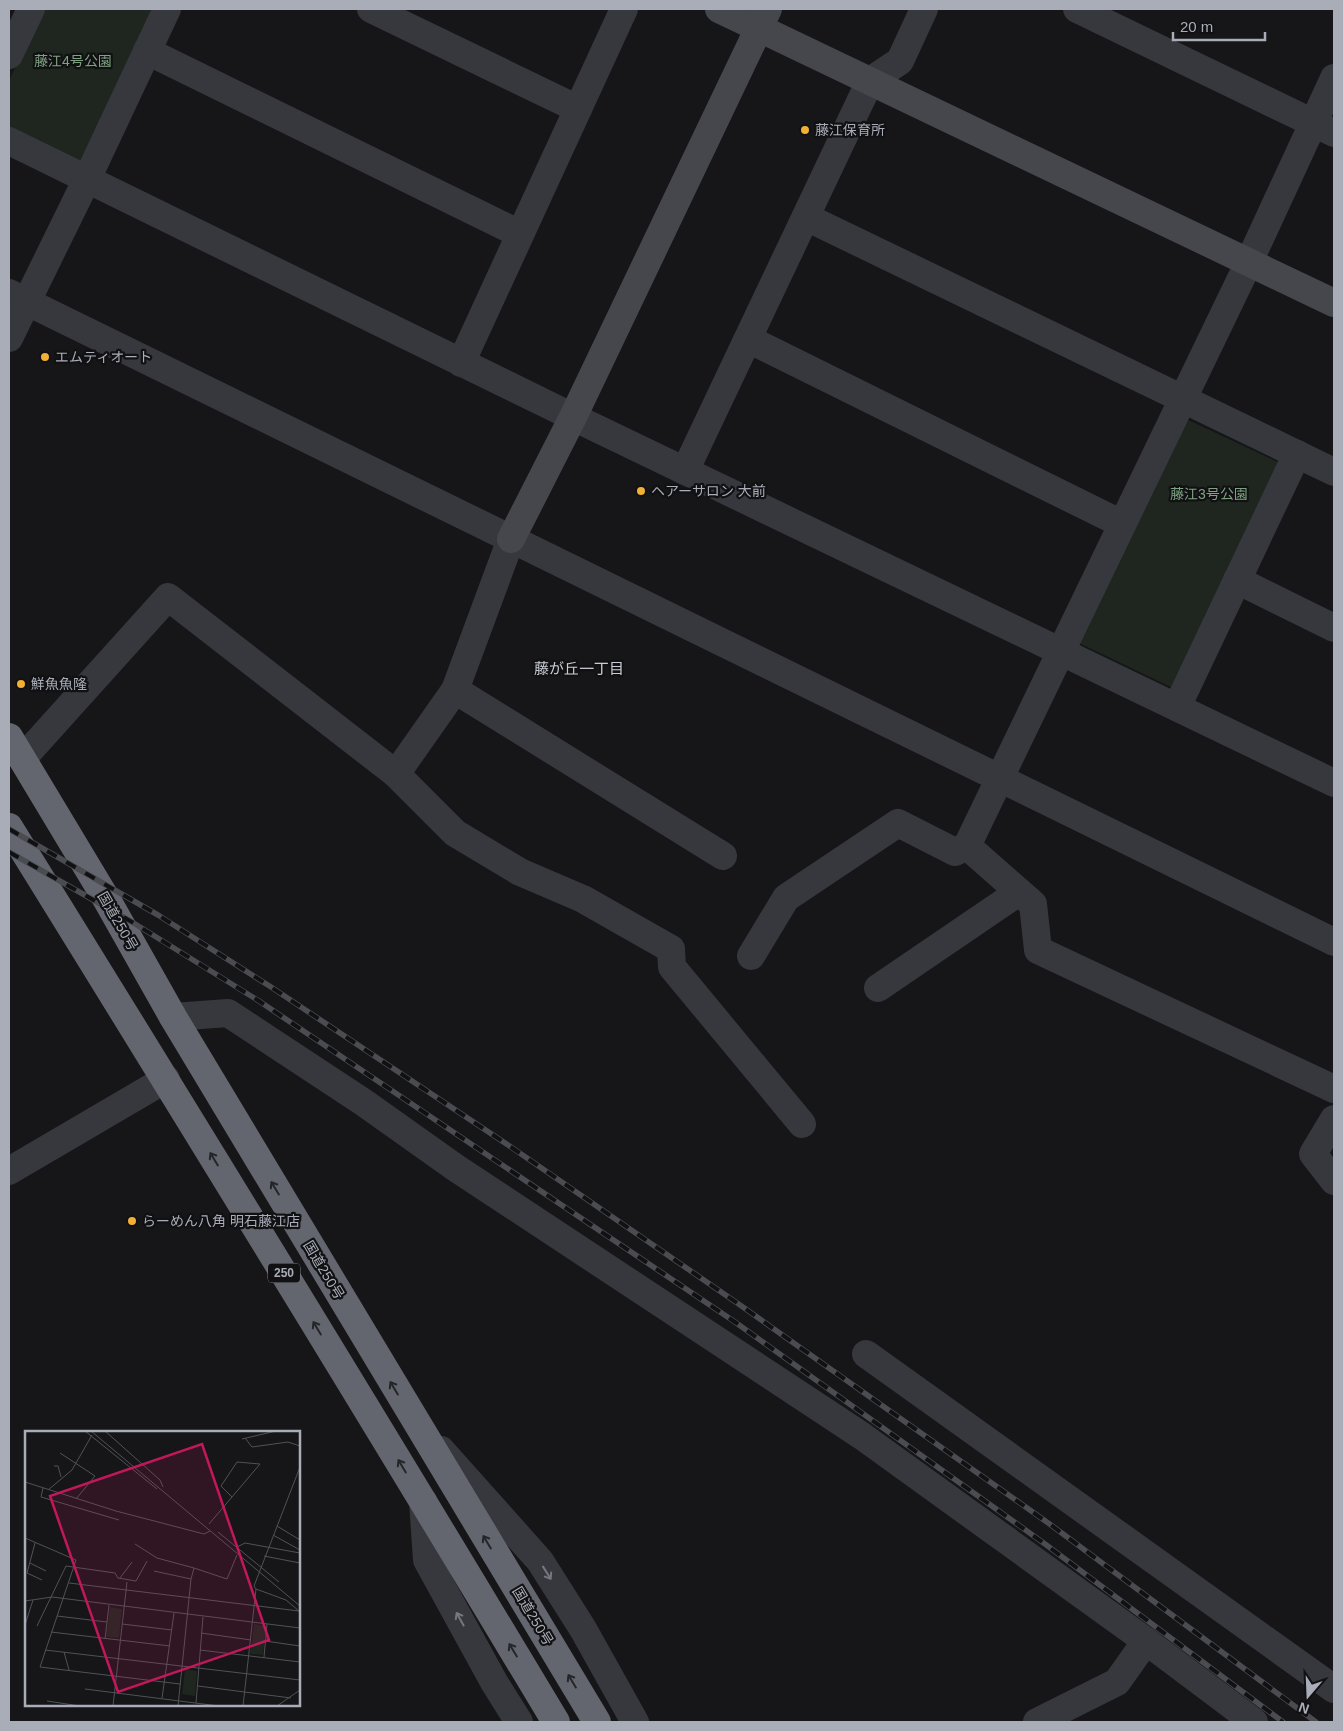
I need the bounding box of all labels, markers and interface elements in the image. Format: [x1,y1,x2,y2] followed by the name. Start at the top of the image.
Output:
[1173,10,1266,42] scale bar
[1180,18,1213,35] text: 20 m
[34,53,112,69] park label: 藤江4号公園
[815,122,885,138] place label: 藤江保育所
[799,124,811,136] marker: 藤江保育所
[55,349,152,365] place label: エムティオート
[39,351,51,363] marker: エムティオート
[651,483,766,499] place label: ヘアーサロン 大前
[635,485,647,497] marker: ヘアーサロン 大前
[1170,486,1248,502] park label: 藤江3号公園
[534,660,624,677] district label: 藤が丘一丁目
[31,676,87,692] place label: 鮮魚魚隆
[15,678,27,690] marker: 鮮魚魚隆
[95,889,141,953] street label: 国道250号
[209,1152,219,1166] one-way arrow
[269,1182,279,1196] one-way arrow
[142,1213,300,1229] place label: らーめん八角 明石藤江店
[126,1215,138,1227] marker: らーめん八角 明石藤江店
[300,1238,348,1302] street label: 国道250号
[268,1264,300,1282] road number: 250
[312,1321,322,1335] one-way arrow
[389,1381,399,1395] one-way arrow
[25,1431,300,1706] inset map
[396,1460,406,1474] one-way arrow
[482,1535,492,1549] one-way arrow
[543,1565,553,1579] one-way arrow
[509,1584,557,1648] street label: 国道250号
[455,1612,465,1627] one-way arrow
[507,1644,517,1658] one-way arrow
[1283,1671,1333,1721] north arrow
[566,1674,576,1688] one-way arrow
[1296,1699,1311,1718] text: N

